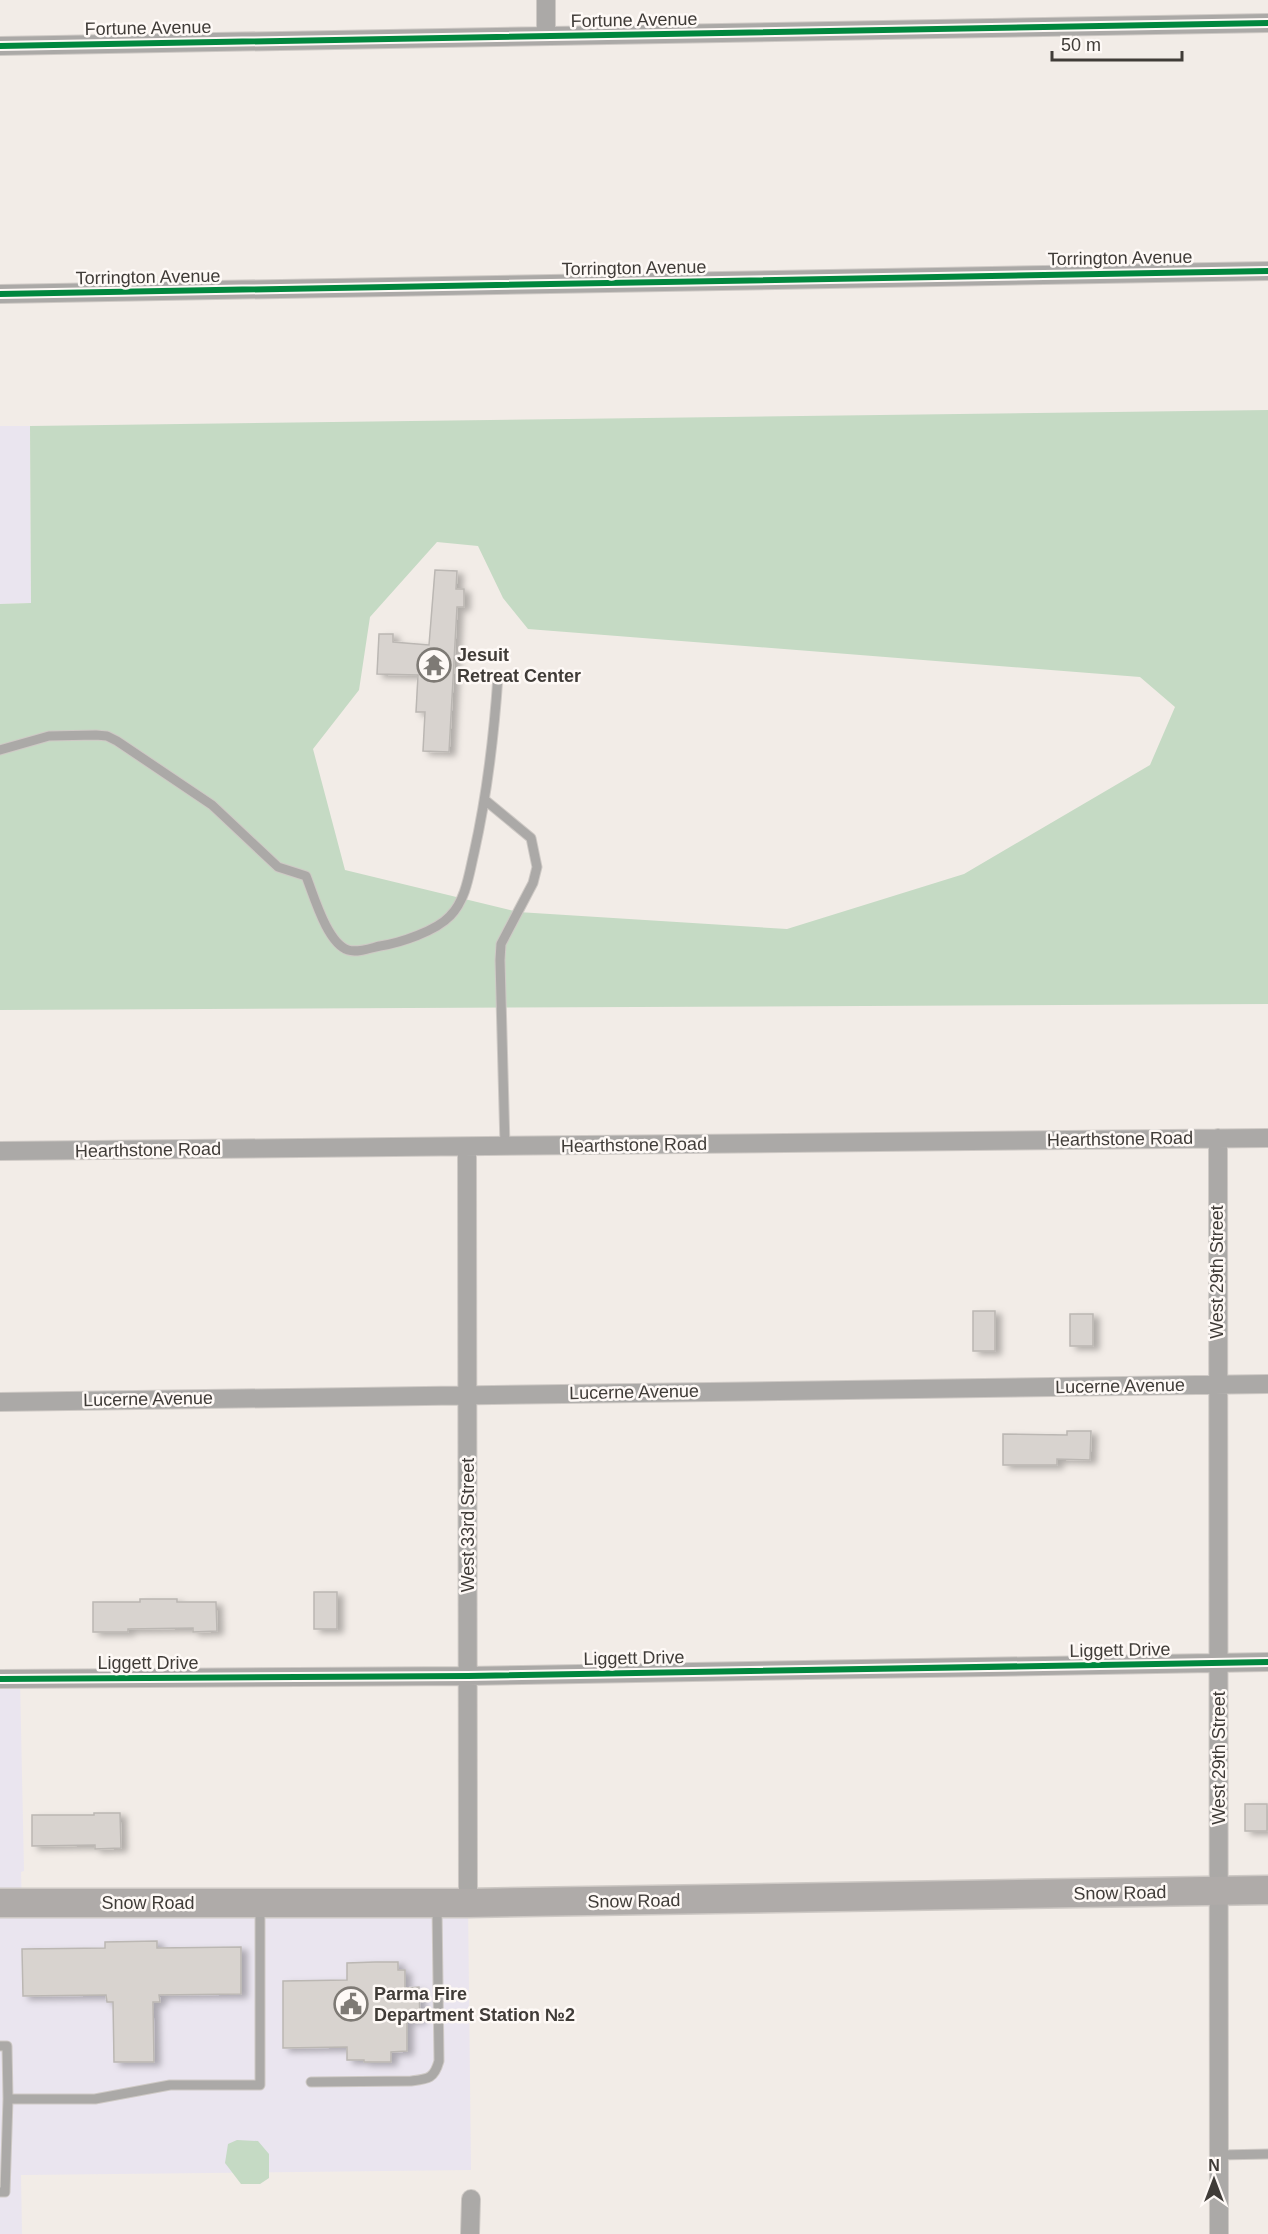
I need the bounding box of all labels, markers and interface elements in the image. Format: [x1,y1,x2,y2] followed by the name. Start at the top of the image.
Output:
[570,9,698,31] street label: Fortune Avenue
[84,17,212,39] street label: Fortune Avenue
[1052,24,1182,62] scale bar
[1061,35,1101,55] text: 50 m
[1047,247,1193,269] street label: Torrington Avenue
[561,257,707,279] street label: Torrington Avenue
[75,266,221,288] street label: Torrington Avenue
[457,645,581,686] place label: Jesuit Retreat Center
[416,647,452,683] temple icon: Jesuit Retreat Center
[1047,1128,1193,1150] street label: Hearthstone Road
[561,1134,707,1156] street label: Hearthstone Road
[75,1139,221,1161] street label: Hearthstone Road
[1207,1205,1227,1339] street label: West 29th Street
[1055,1375,1185,1397] street label: Lucerne Avenue
[569,1381,699,1403] street label: Lucerne Avenue
[83,1388,213,1410] street label: Lucerne Avenue
[458,1458,478,1592] street label: West 33rd Street
[1069,1639,1171,1661] street label: Liggett Drive
[583,1647,685,1669] street label: Liggett Drive
[97,1653,199,1673] street label: Liggett Drive
[1209,1691,1229,1825] street label: West 29th Street
[1073,1882,1167,1904] street label: Snow Road
[587,1890,681,1912] street label: Snow Road
[101,1893,195,1913] street label: Snow Road
[374,1984,575,2025] place label: Parma Fire Department Station №2
[333,1986,369,2022] public building icon: Parma Fire Department Station №2
[1184,2150,1244,2210] north arrow
[1208,2157,1220,2174] text: N

